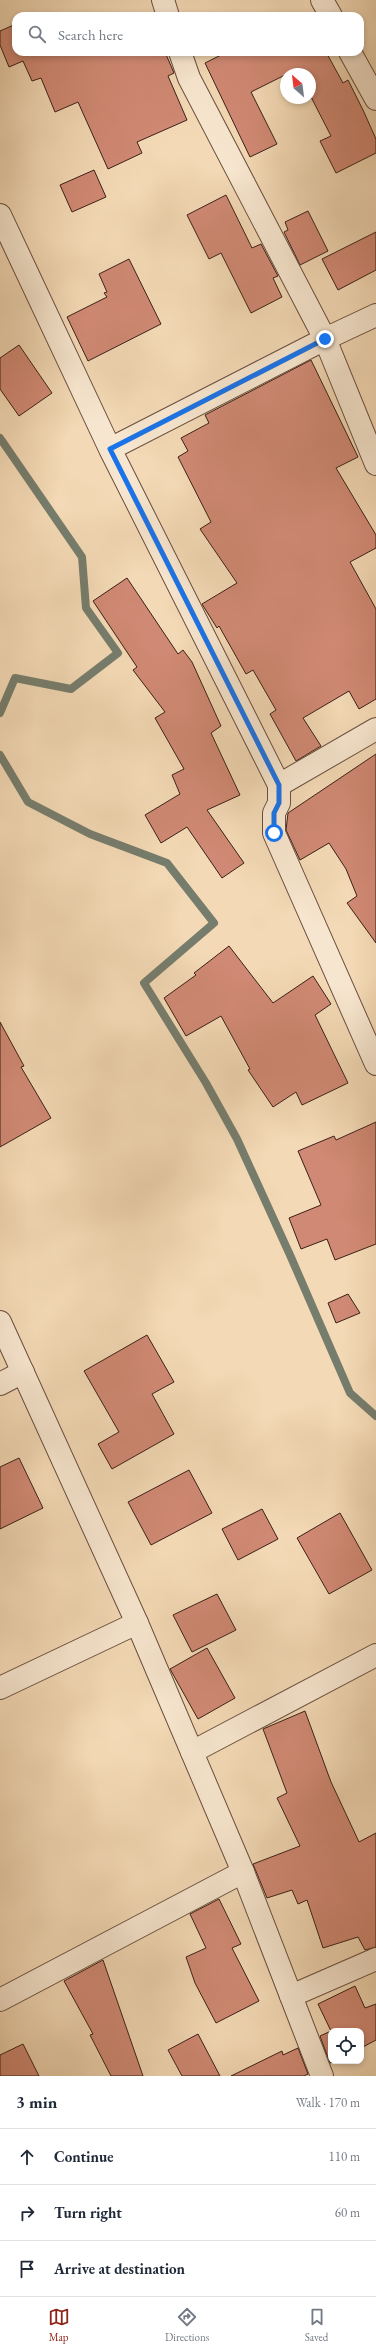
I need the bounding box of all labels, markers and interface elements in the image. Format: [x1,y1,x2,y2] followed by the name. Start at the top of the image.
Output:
[12,12,364,56] search box
[26,23,48,45] icon: search
[58,25,123,44] text: Search here
[280,68,316,104] north arrow
[316,330,334,348] route end
[265,824,283,842] route start
[328,2028,364,2064] map controls
[328,2028,364,2064] button: locate
[16,2091,57,2113] text: 3 min
[296,2094,360,2111] text: Walk · 170 m
[16,2146,38,2168] icon: ahead
[54,2147,114,2166] text: Continue
[329,2148,360,2165] text: 110 m
[16,2202,38,2224] icon: right
[54,2203,122,2222] text: Turn right
[335,2204,360,2221] text: 60 m
[16,2258,38,2280] icon: arrive
[54,2259,185,2278] text: Arrive at destination
[48,2306,70,2344] tab: Map
[165,2306,209,2344] tab: Directions
[305,2306,328,2344] tab: Saved

